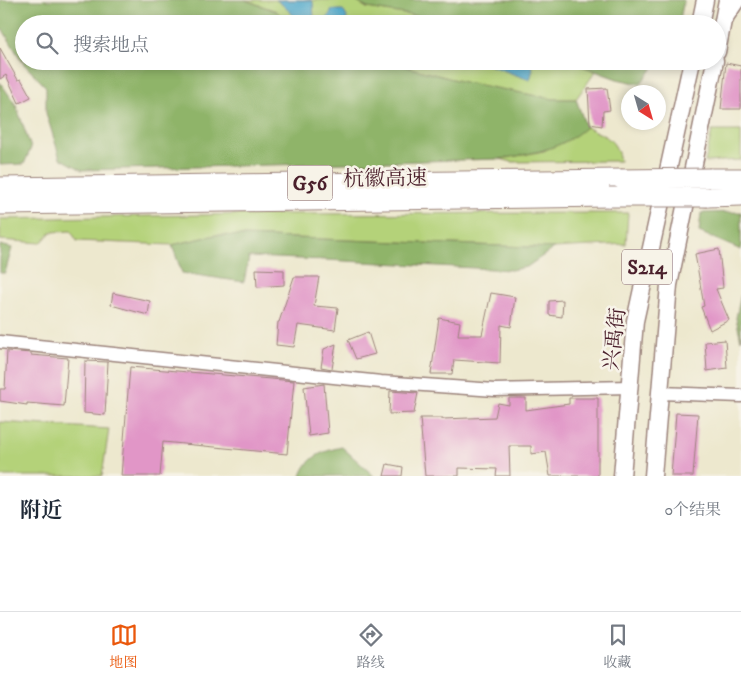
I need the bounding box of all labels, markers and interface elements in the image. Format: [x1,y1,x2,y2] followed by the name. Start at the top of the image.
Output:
[15,15,726,70] search box
[33,29,61,57] icon: search
[73,34,149,57] text: 搜索地点
[621,85,666,130] north arrow
[343,165,427,193] street label: 杭徽高速
[288,166,332,200] road number: G56
[622,250,672,284] road number: S214
[598,306,632,372] street label: 兴禹街
[20,498,62,524] text: 附近
[664,500,721,520] text: 0个结果
[110,621,138,672] tab: 地图
[357,621,385,672] tab: 路线
[604,621,632,672] tab: 收藏

